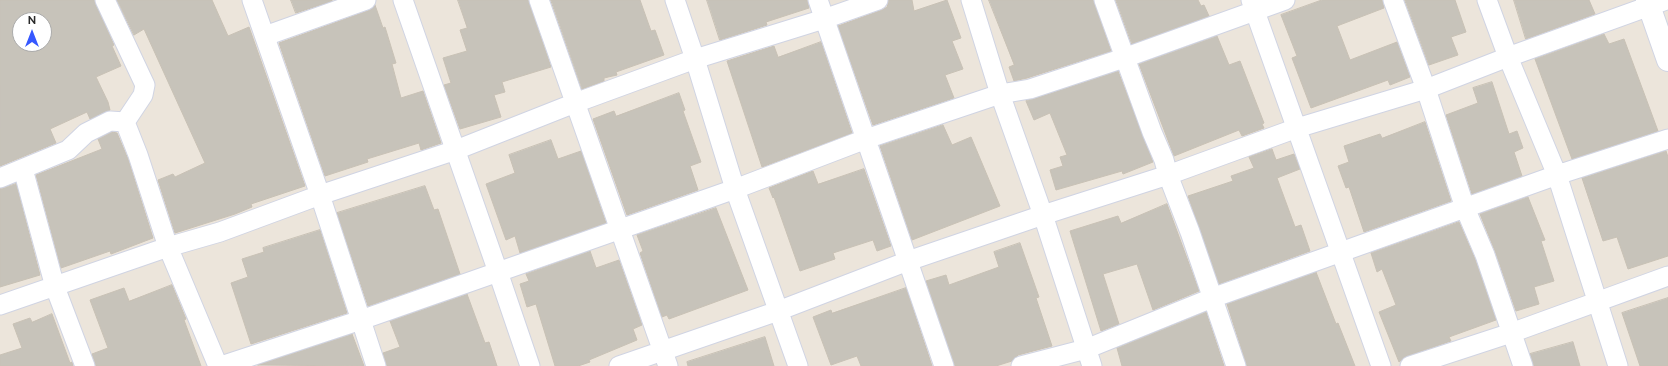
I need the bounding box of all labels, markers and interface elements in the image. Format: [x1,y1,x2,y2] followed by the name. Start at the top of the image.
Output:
[12,12,52,52] north arrow
[28,14,36,27] text: N

